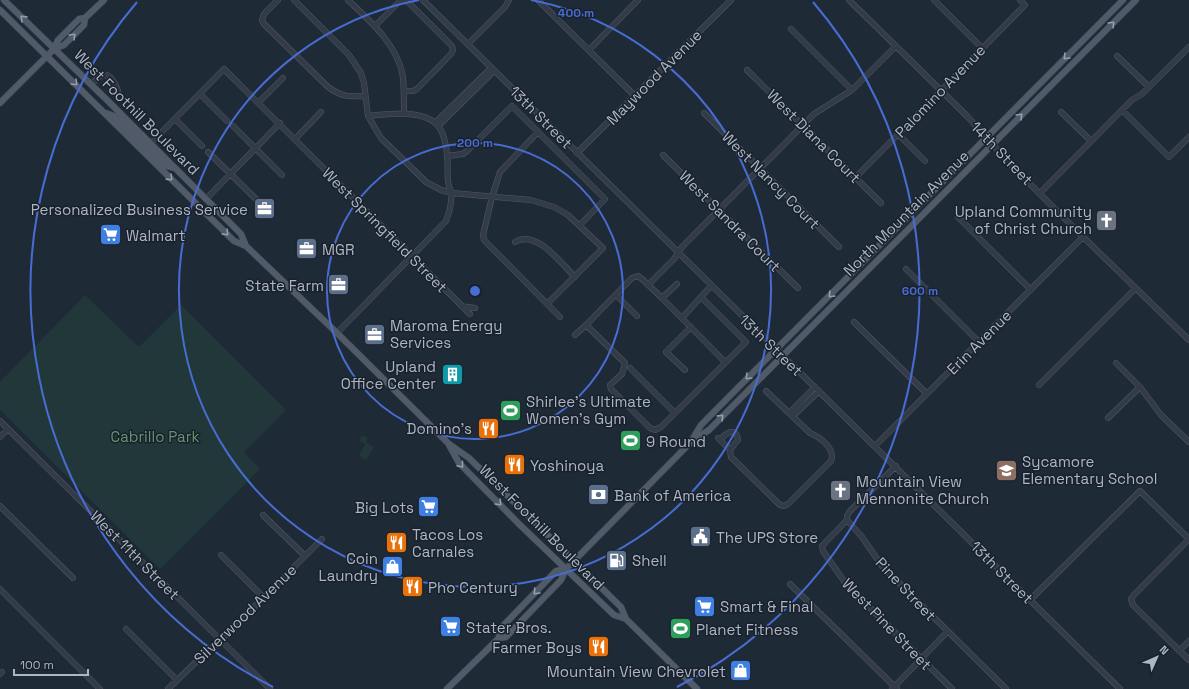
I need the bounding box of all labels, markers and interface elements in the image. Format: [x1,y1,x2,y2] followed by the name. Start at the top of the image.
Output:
[558,5,594,21] text: 400 m
[20,15,28,23] one-way arrow
[1107,21,1115,29] one-way arrow
[602,25,706,129] street label: Maywood Avenue
[68,33,76,41] one-way arrow
[891,40,989,142] street label: Palomino Avenue
[70,45,204,179] street label: West Foothill Boulevard
[1063,52,1071,60] one-way arrow
[70,79,78,86] one-way arrow
[506,82,576,152] street label: 13th Street
[763,85,865,187] street label: West Diana Court
[1015,113,1023,121] one-way arrow
[967,117,1037,189] street label: 14th Street
[718,127,824,233] street label: West Nancy Court
[457,135,493,151] text: 200 m
[839,146,973,280] street label: North Mountain Avenue
[318,163,452,297] street label: West Springfield Street
[675,166,785,276] street label: West Sandra Court
[165,173,173,181] one-way arrow
[251,196,277,222] office icon: Personalized Business Service
[31,200,248,219] place label: Personalized Business Service
[955,202,1092,238] place label: Upland Community of Christ Church
[1094,207,1120,233] church icon: Upland Community of Christ Church
[97,222,123,248] supermarket icon: Walmart
[126,226,185,245] place label: Walmart
[221,228,229,236] one-way arrow
[293,236,319,262] office icon: MGR
[322,240,354,259] place label: MGR
[326,272,352,298] office icon: State Farm
[245,276,324,295] place label: State Farm
[902,283,938,299] text: 600 m
[468,284,482,298] centre of rings
[828,290,836,298] one-way arrow
[943,306,1015,378] street label: Erin Avenue
[735,310,807,380] street label: 13th Street
[390,316,502,352] place label: Maroma Energy Services
[362,321,388,347] office icon: Maroma Energy Services
[341,357,436,393] place label: Upland Office Center
[439,362,465,388] building icon: Upland Office Center
[746,372,753,380] one-way arrow
[526,392,651,428] place label: Shirlee's Ultimate Women's Gym
[498,397,524,423] sports icon: Shirlee's Ultimate Women's Gym
[716,414,724,422] one-way arrow
[475,415,501,441] restaurant icon: Domino's
[407,419,472,438] place label: Domino's
[111,427,199,446] park label: Cabrillo Park
[617,428,643,454] sports icon: 9 Round
[646,432,706,451] place label: 9 Round
[502,452,528,478] restaurant icon: Yoshinoya
[1022,452,1158,488] place label: Sycamore Elementary School
[530,456,605,475] place label: Yoshinoya
[994,457,1020,483] school or university icon: Sycamore Elementary School
[457,460,464,467] one-way arrow
[475,460,609,594] street label: West Foothill Boulevard
[856,472,989,508] place label: Mountain View Mennonite Church
[828,477,854,503] church icon: Mountain View Mennonite Church
[585,482,611,508] bank icon: Bank of America
[614,486,731,505] place label: Bank of America
[416,494,442,520] supermarket icon: Big Lots
[355,498,414,517] place label: Big Lots
[494,498,502,506] one-way arrow
[86,506,184,604] street label: West 11th Street
[688,524,714,550] public building icon: The UPS Store
[412,525,483,561] place label: Tacos Los Carnales
[716,528,818,547] place label: The UPS Store
[384,530,410,556] restaurant icon: Tacos Los Carnales
[967,537,1037,607] street label: 13th Street
[603,547,629,573] fuel station icon: Shell
[319,549,378,585] place label: Coin Laundry
[632,551,667,570] place label: Shell
[872,553,940,625] street label: Pine Street
[380,554,406,580] shop icon: Coin Laundry
[190,560,300,668] street label: Silverwood Avenue
[399,574,425,600] restaurant icon: Pho Century
[838,574,936,674] street label: West Pine Street
[428,578,518,597] place label: Pho Century
[534,587,541,594] one-way arrow
[692,593,718,619] supermarket icon: Smart & Final
[720,597,813,616] place label: Smart & Final
[438,614,464,640] supermarket icon: Stater Bros.
[668,616,694,642] sports icon: Planet Fitness
[466,618,552,637] place label: Stater Bros.
[696,620,799,639] place label: Planet Fitness
[585,634,611,660] restaurant icon: Farmer Boys
[1137,637,1177,677] north arrow
[492,638,582,657] place label: Farmer Boys
[1157,642,1172,657] text: N
[14,651,88,677] scale bar
[20,657,54,673] text: 100 m
[728,658,754,684] shop icon: Mountain View Chevrolet
[547,662,726,681] place label: Mountain View Chevrolet

